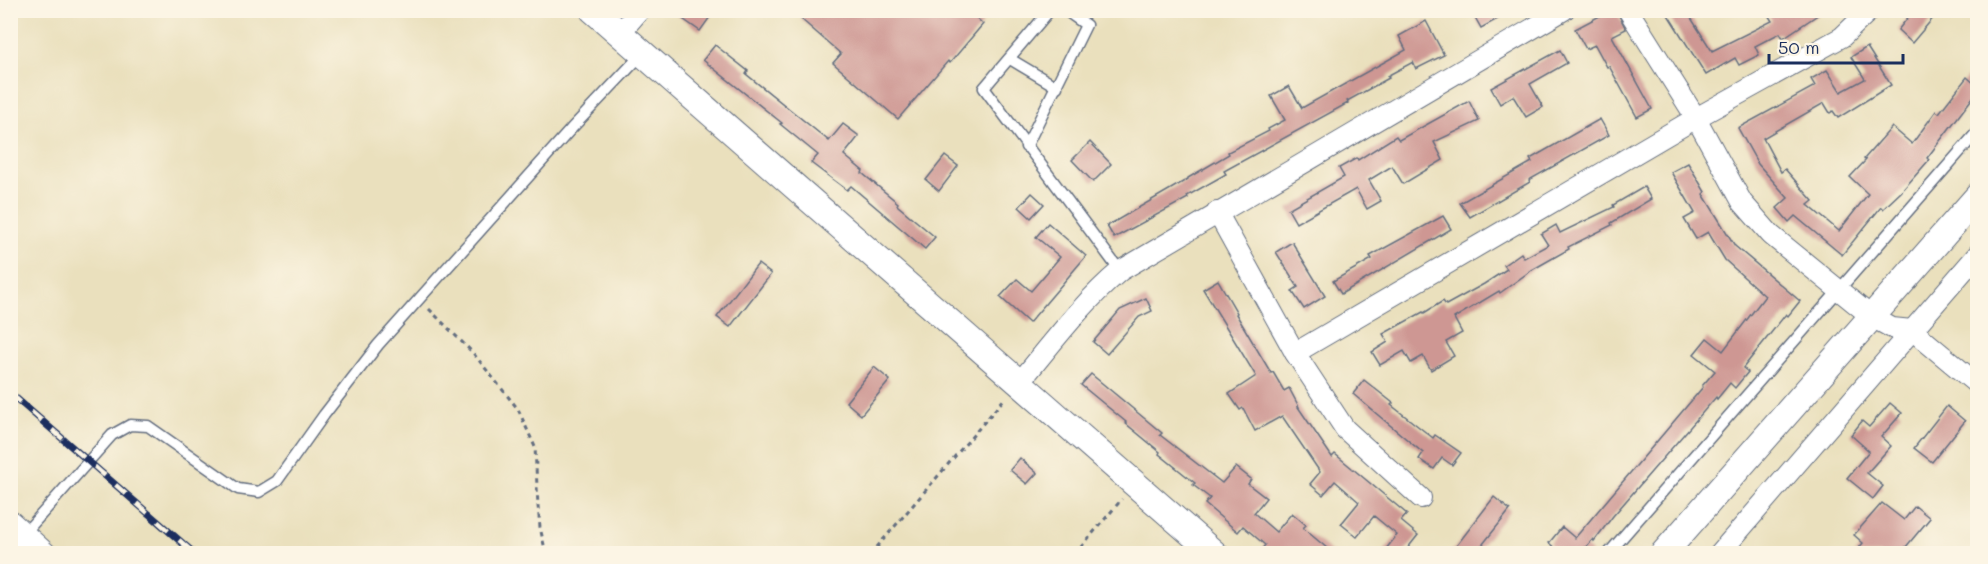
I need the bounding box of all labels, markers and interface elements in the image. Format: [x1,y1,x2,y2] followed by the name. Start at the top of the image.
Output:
[1769,27,1902,65] scale bar
[1778,35,1820,59] text: 50 m

